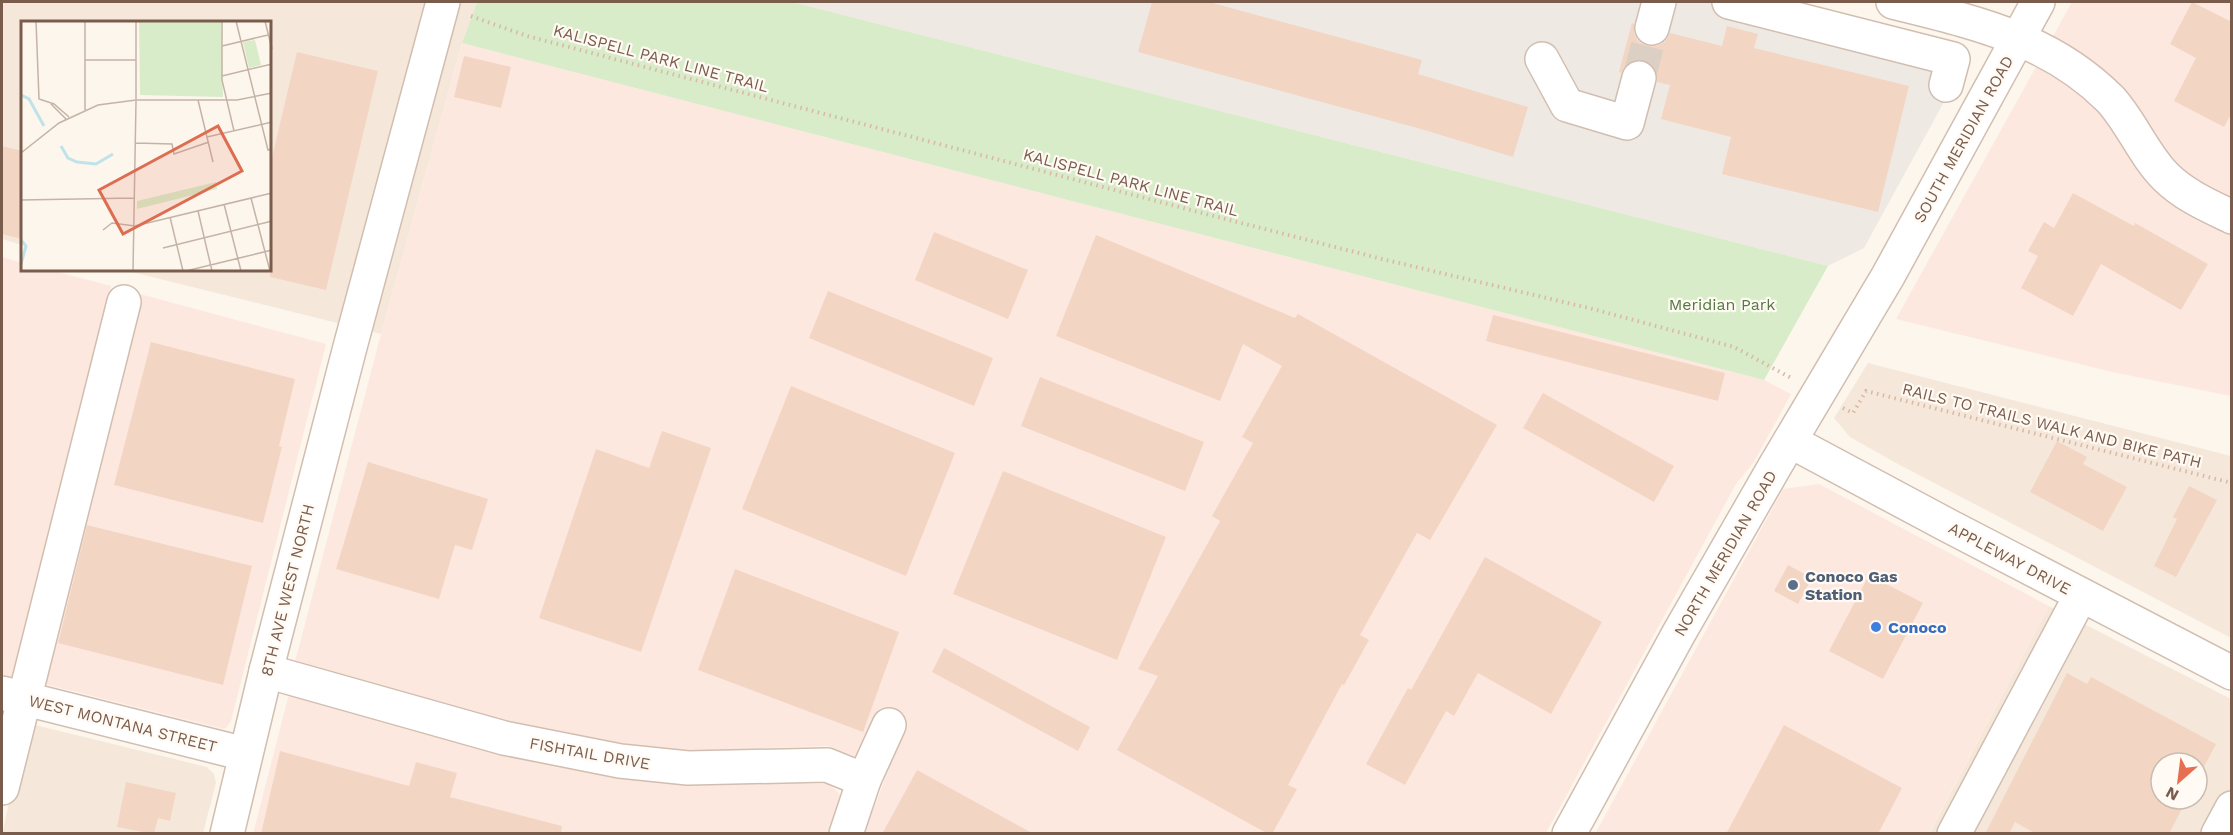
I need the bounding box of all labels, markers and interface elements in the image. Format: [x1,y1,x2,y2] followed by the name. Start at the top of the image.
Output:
[21,21,272,272] inset map
[551,21,771,97] street label: KALISPELL PARK LINE TRAIL
[1910,52,2017,226] street label: SOUTH MERIDIAN ROAD
[1021,145,1241,221] street label: KALISPELL PARK LINE TRAIL
[1669,295,1775,314] park label: Meridian Park
[1900,379,2203,472] street label: RAILS TO TRAILS WALK AND BIKE PATH
[1670,467,1781,640] street label: NORTH MERIDIAN ROAD
[257,502,318,678] street label: 8TH AVE WEST NORTH
[1945,518,2074,599] street label: APPLEWAY DRIVE
[1805,567,1898,604] place label: Conoco Gas Station
[1786,578,1800,592] marker: Conoco Gas Station
[1888,618,1947,637] place label: Conoco
[1869,620,1883,634] marker: Conoco
[27,691,219,756] street label: WEST MONTANA STREET
[528,734,652,773] street label: FISHTAIL DRIVE
[2149,751,2209,811] north arrow
[2162,783,2182,805] text: N

